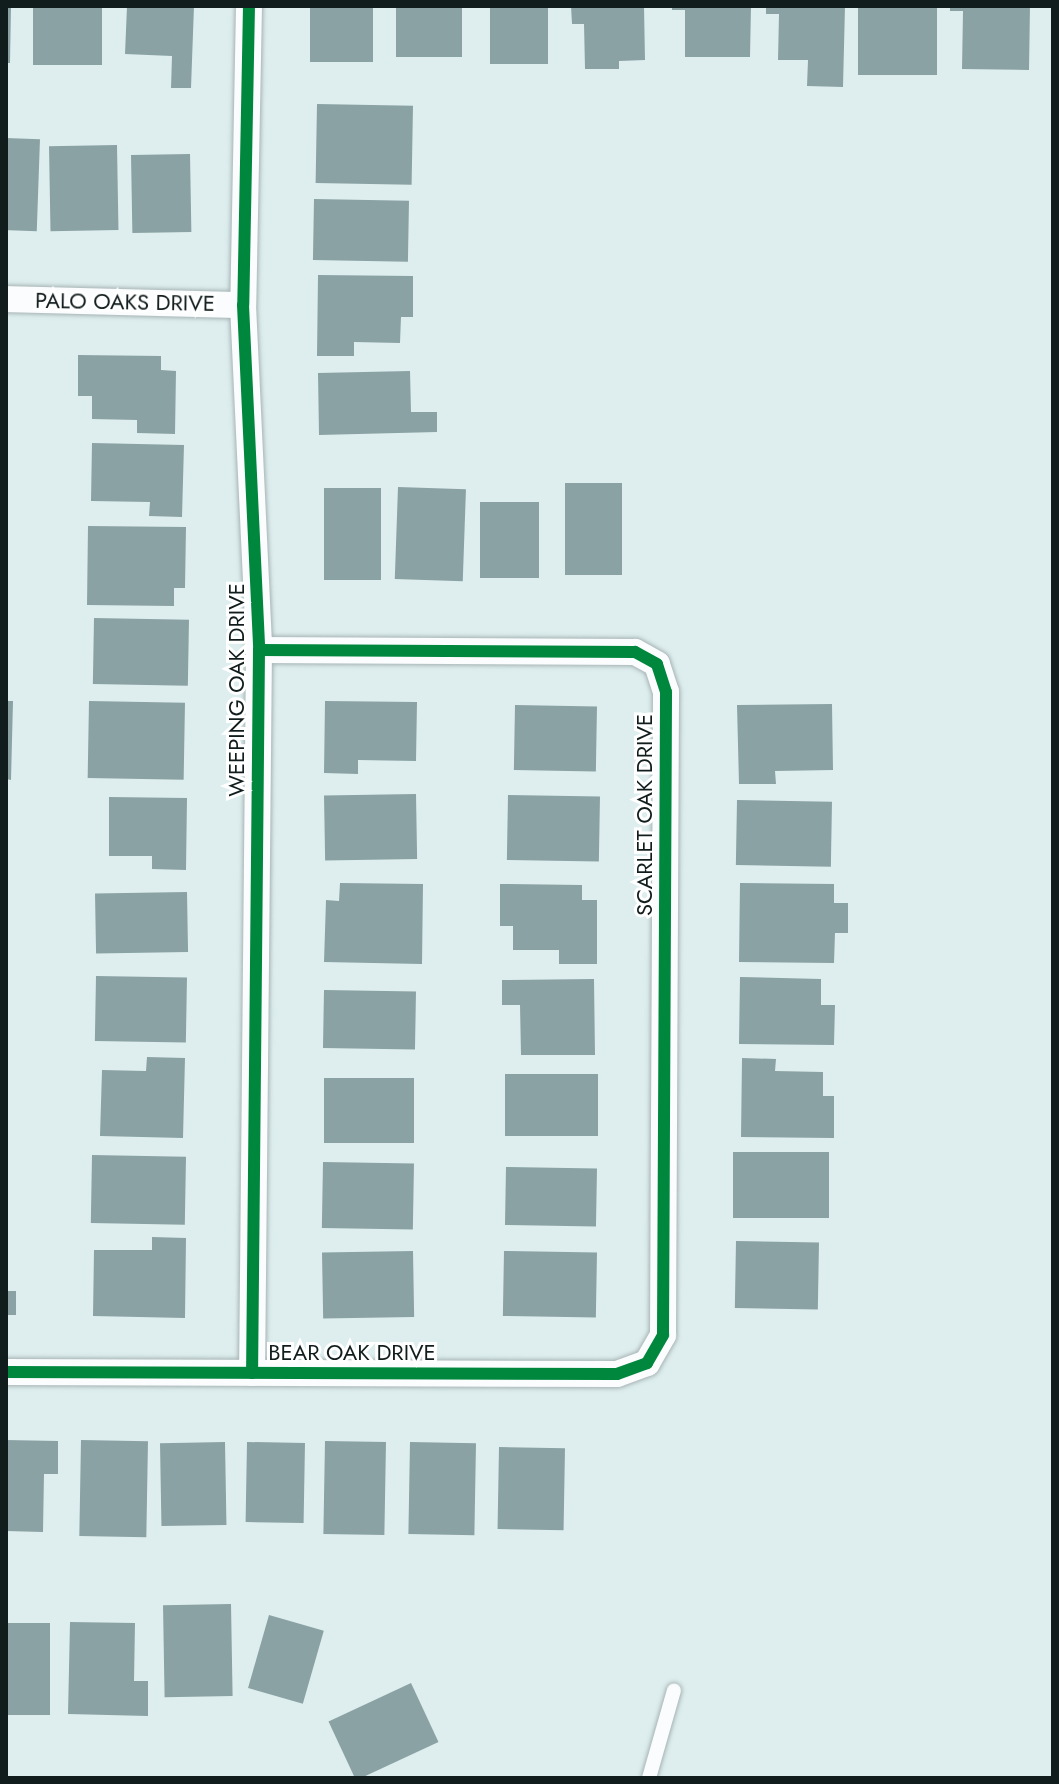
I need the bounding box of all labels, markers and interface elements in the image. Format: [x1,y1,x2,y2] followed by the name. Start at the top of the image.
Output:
[35,287,215,317] street label: PALO OAKS DRIVE
[224,583,250,797] street label: WEEPING OAK DRIVE
[632,714,658,916] street label: SCARLET OAK DRIVE
[268,1340,436,1366] street label: BEAR OAK DRIVE

